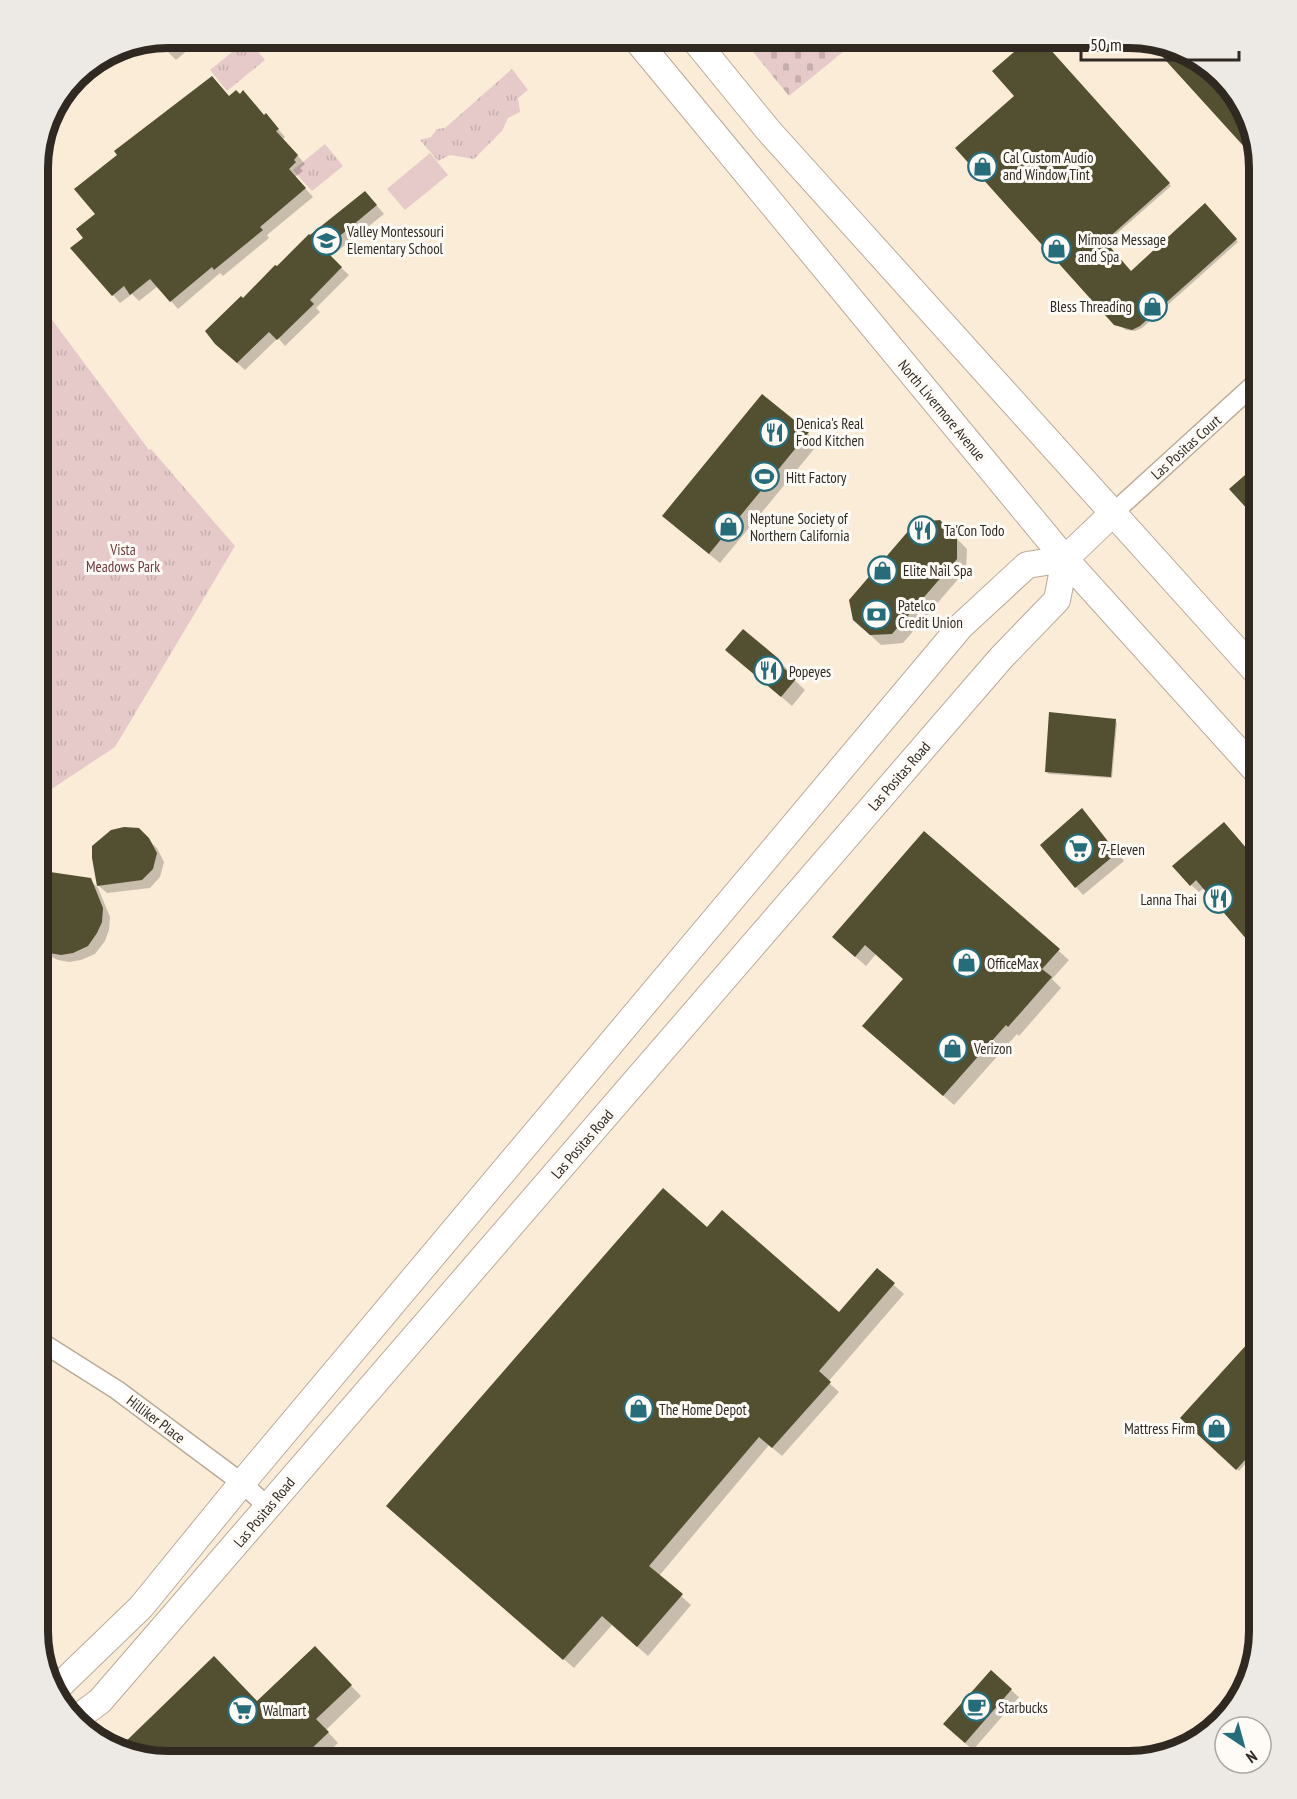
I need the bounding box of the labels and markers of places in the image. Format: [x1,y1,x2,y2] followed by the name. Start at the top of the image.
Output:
[1003,148,1093,184] place label: Cal Custom Audio and Window Tint
[966,150,998,182] shop icon: Cal Custom Audio and Window Tint
[346,222,444,258] place label: Valley Montessouri Elementary School
[310,224,342,256] school or university icon: Valley Montessouri Elementary School
[1078,230,1166,266] place label: Mimosa Message and Spa
[1041,232,1073,264] shop icon: Mimosa Message and Spa
[1137,290,1169,322] shop icon: Bless Threading
[1050,297,1132,316] place label: Bless Threading
[796,414,864,450] place label: Denica's Real Food Kitchen
[759,416,791,448] restaurant icon: Denica's Real Food Kitchen
[749,461,781,493] sports icon: Hitt Factory
[786,468,847,487] place label: Hitt Factory
[750,509,849,545] place label: Neptune Society of Northern California
[713,511,745,543] shop icon: Neptune Society of Northern California
[907,514,939,546] restaurant icon: Ta'Con Todo
[944,521,1004,540] place label: Ta'Con Todo
[866,554,898,586] shop icon: Elite Nail Spa
[903,561,973,580] place label: Elite Nail Spa
[898,596,963,632] place label: Patelco Credit Union
[861,598,893,630] bank icon: Patelco Credit Union
[752,655,784,687] restaurant icon: Popeyes
[789,662,831,681] place label: Popeyes
[1063,833,1095,865] supermarket icon: 7-Eleven
[1100,840,1145,859] place label: 7-Eleven
[1202,883,1234,915] restaurant icon: Lanna Thai
[1140,890,1197,909] place label: Lanna Thai
[950,947,982,979] shop icon: OfficeMax
[987,954,1039,973] place label: OfficeMax
[937,1032,969,1064] shop icon: Verizon
[973,1039,1012,1058] place label: Verizon
[622,1393,654,1425] shop icon: The Home Depot
[659,1400,747,1419] place label: The Home Depot
[1200,1412,1232,1444] shop icon: Mattress Firm
[1124,1419,1195,1438] place label: Mattress Firm
[961,1691,993,1723] cafe icon: Starbucks
[226,1694,258,1726] supermarket icon: Walmart
[998,1698,1048,1717] place label: Starbucks
[263,1701,306,1720] place label: Walmart

